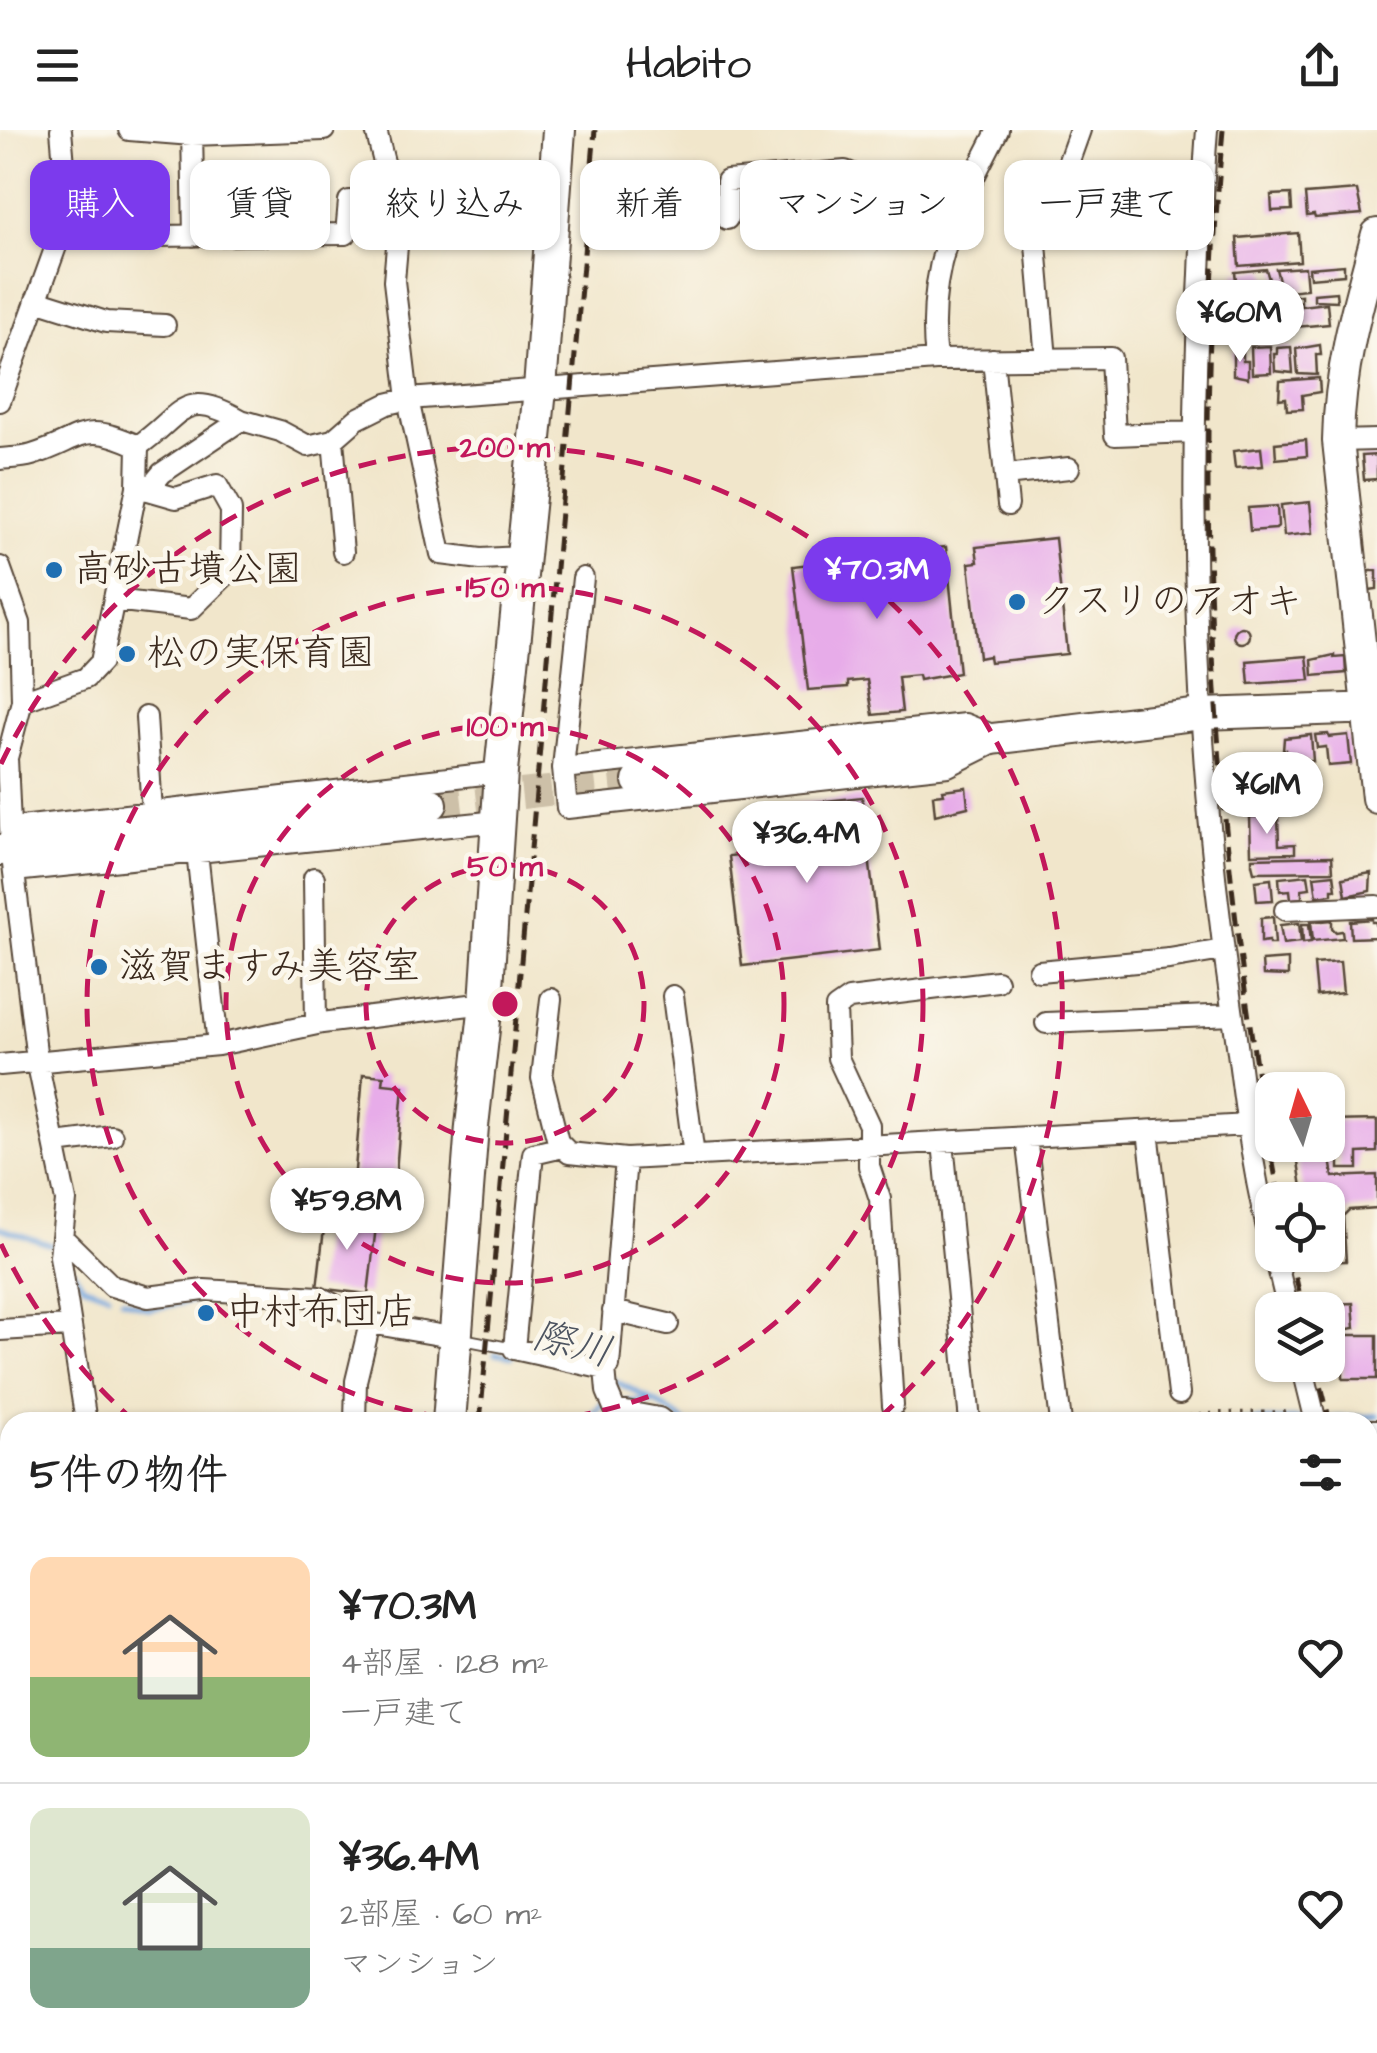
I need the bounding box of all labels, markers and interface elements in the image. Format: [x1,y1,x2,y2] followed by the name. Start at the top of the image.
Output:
[626,34,751,96] text: Habito
[30,38,85,93] icon: menu
[1292,38,1347,93] icon: share
[30,160,170,250] chip: 購入
[190,160,330,250] chip: 賃貸
[350,160,560,250] chip: 絞り込み
[580,160,720,250] chip: 新着
[740,160,984,250] chip: マンション
[1004,160,1214,250] chip: 一戸建て
[1181,280,1299,365] pin: ¥60M
[1198,290,1282,335] text: ¥60M
[459,427,551,469] text: 200 m
[796,537,958,622] pin: ¥70.3M
[74,544,302,596] place label: 高砂古墳公園
[825,547,929,592] text: ¥70.3M
[43,559,65,581] marker: 高砂古墳公園
[465,567,545,609] text: 150 m
[1037,576,1302,628] place label: クスリのアオキ
[1006,591,1028,613] marker: クスリのアオキ
[147,628,375,680] place label: 松の実保育園
[116,643,138,665] marker: 松の実保育園
[466,706,544,748] text: 100 m
[1208,752,1326,837] pin: ¥61M
[1233,762,1301,807] text: ¥61M
[726,801,888,886] pin: ¥36.4M
[754,811,860,856] text: ¥36.4M
[467,846,543,888] text: 50 m
[119,941,420,993] place label: 滋賀ますみ美容室
[88,956,110,978] marker: 滋賀ますみ美容室
[487,986,523,1022] centre of rings
[1255,1072,1345,1162] north arrow
[1255,1072,1345,1382] map controls
[266,1168,428,1253] pin: ¥59.8M
[292,1178,402,1223] text: ¥59.8M
[1255,1182,1345,1272] button: locate
[226,1287,416,1339] place label: 中村布団店
[1255,1292,1345,1382] button: layers
[195,1302,217,1324] marker: 中村布団店
[527,1309,617,1381] water label: 際川
[1293,1445,1348,1500] icon: filters
[30,1447,228,1505] text: 5件の物件
[340,1578,477,1636] text: ¥70.3M
[110,1597,230,1717] icon: home
[1293,1630,1348,1685] icon: heart
[340,1641,549,1686] text: 4部屋 · 128 m²
[340,1691,468,1736] text: 一戸建て
[340,1829,479,1887] text: ¥36.4M
[110,1848,230,1968] icon: home
[1293,1881,1348,1936] icon: heart
[340,1892,542,1937] text: 2部屋 · 60 m²
[340,1942,499,1987] text: マンション

